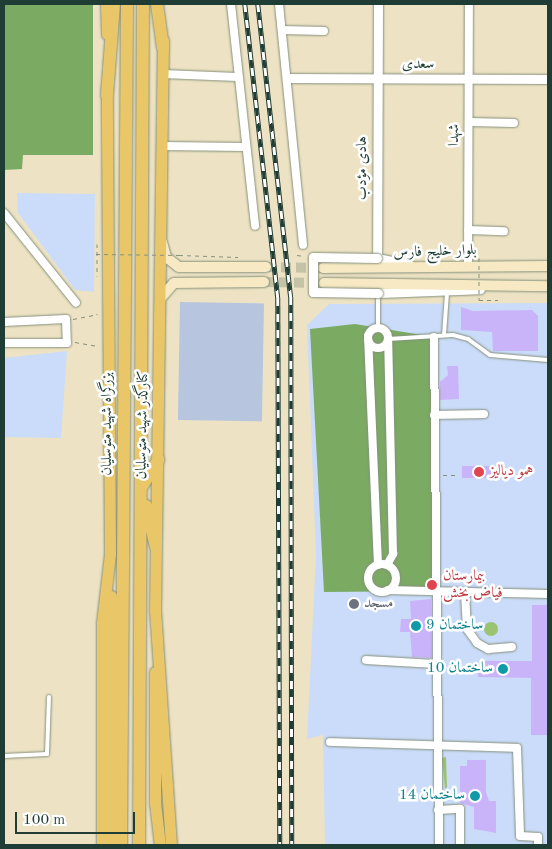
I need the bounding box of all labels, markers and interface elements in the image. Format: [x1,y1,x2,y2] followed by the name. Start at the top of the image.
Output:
[402,56,434,74] street label: سعدی
[446,124,464,146] street label: شهدا
[354,136,372,200] street label: هادی مؤدب
[393,242,477,262] street label: بلوار خلیج فارس
[133,371,153,479] street label: کنارگذر شهید متوسلیان
[99,372,117,476] street label: بزرگراه شهید متوسلیان
[490,463,533,481] place label: همو دیالیز
[472,465,486,479] marker: همو دیالیز
[443,567,503,602] place label: بیمارستان فیاض بخش
[425,578,439,592] marker: بیمارستان فیاض بخش
[364,595,393,613] place label: مسجد
[348,598,360,610] marker: مسجد
[426,617,483,635] place label: ساختمان 9
[410,620,422,632] marker: ساختمان 9
[427,660,493,678] place label: ساختمان 10
[497,663,509,675] marker: ساختمان 10
[399,787,465,805] place label: ساختمان 14
[469,790,481,802] marker: ساختمان 14
[18,802,138,834] scale bar
[23,813,65,828] text: 100 m

